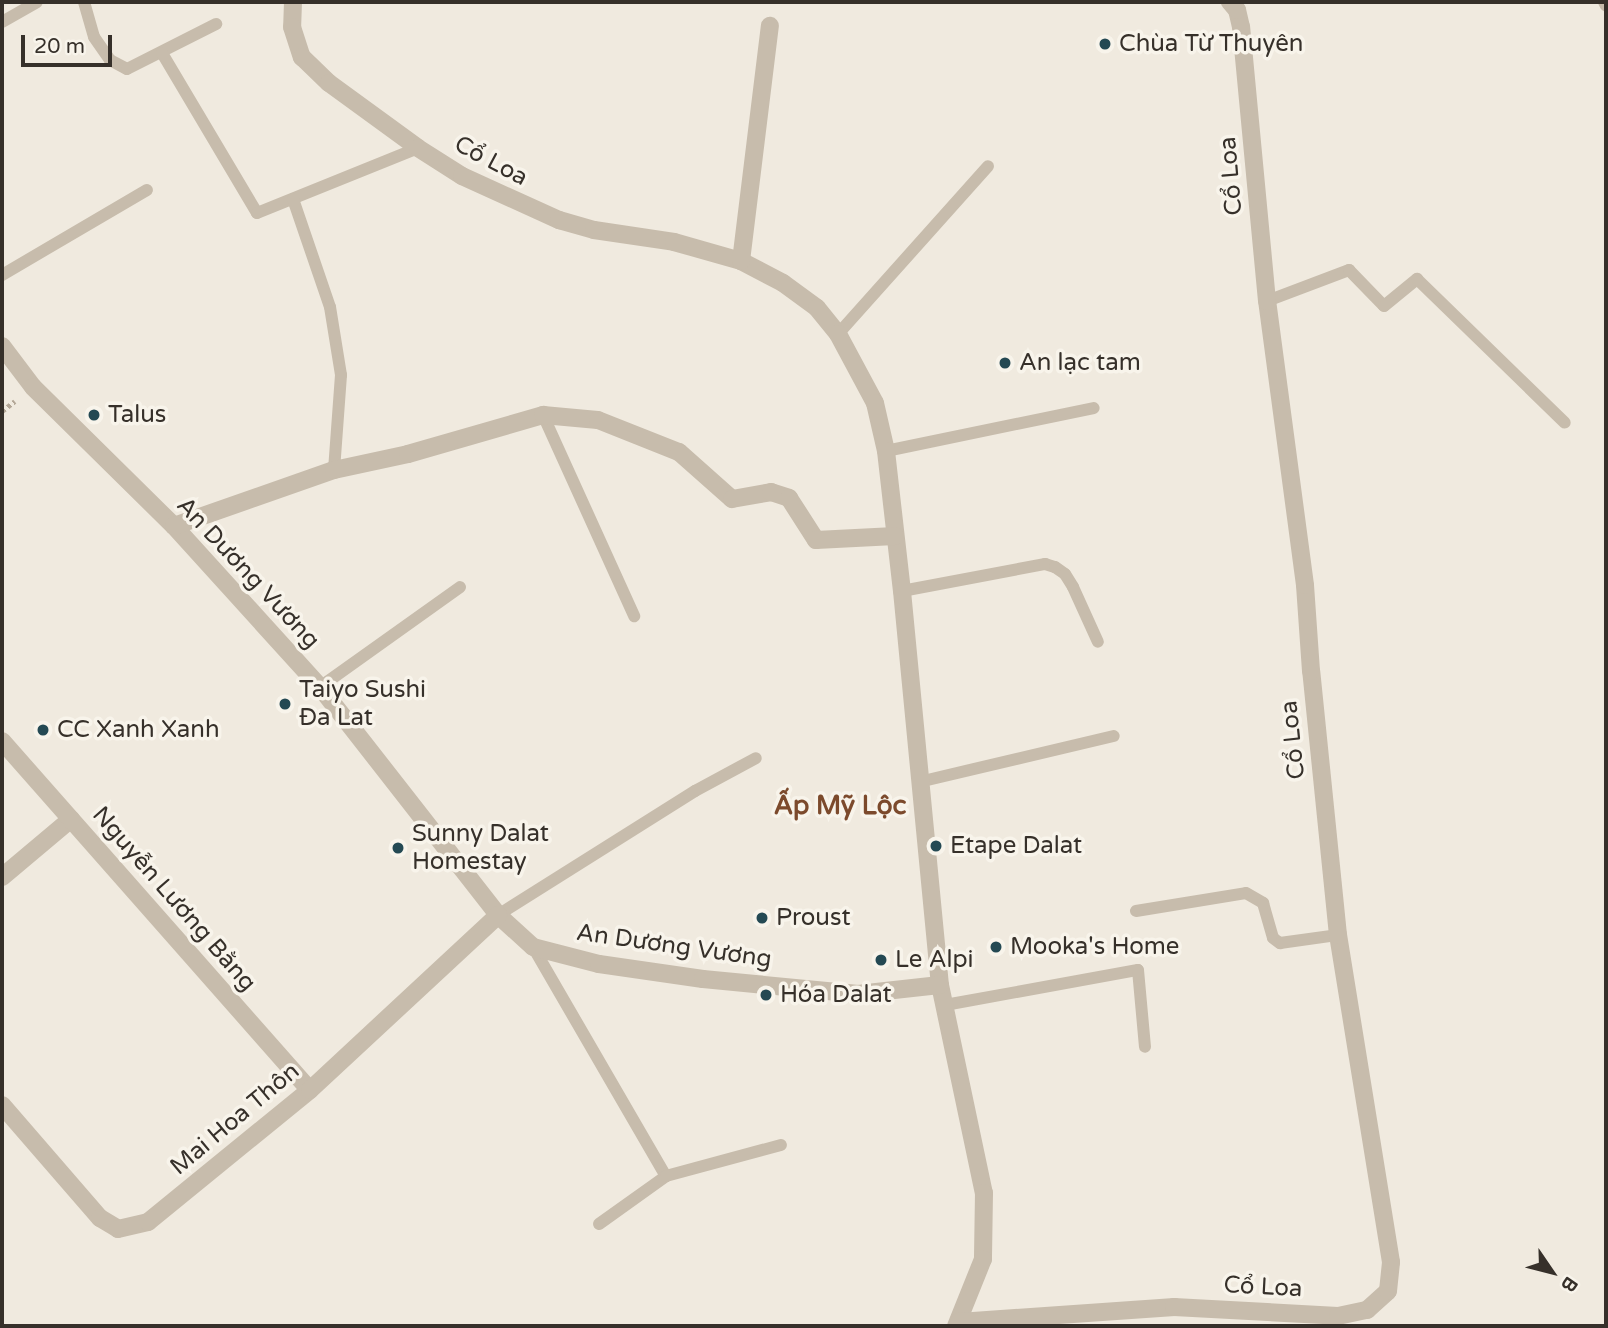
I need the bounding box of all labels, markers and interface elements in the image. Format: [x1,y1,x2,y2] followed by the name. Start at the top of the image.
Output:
[24,21,116,65] scale bar
[1119,30,1303,58] place label: Chùa Từ Thuyên
[34,34,85,59] text: 20 m
[1097,36,1113,52] marker: Chùa Từ Thuyên
[449,130,533,192] street label: Cổ Loa
[1213,135,1249,217] street label: Cổ Loa
[1019,349,1141,377] place label: An lạc tam
[997,355,1013,371] marker: An lạc tam
[108,401,166,429] place label: Talus
[86,407,102,423] marker: Talus
[170,491,326,655] street label: An Dương Vương
[299,676,426,732] place label: Taiyo Sushi Đa Lat
[277,696,293,712] marker: Taiyo Sushi Đa Lat
[1275,699,1311,781] street label: Cổ Loa
[57,716,220,744] place label: CC Xanh Xanh
[35,722,51,738] marker: CC Xanh Xanh
[774,790,906,822] district label: Ấp Mỹ Lộc
[86,801,262,997] street label: Nguyễn Lương Bằng
[412,820,549,876] place label: Sunny Dalat Homestay
[950,832,1082,860] place label: Etape Dalat
[928,838,944,854] marker: Etape Dalat
[390,840,406,856] marker: Sunny Dalat Homestay
[776,904,851,932] place label: Proust
[754,910,770,926] marker: Proust
[575,918,773,974] street label: An Dương Vương
[1010,933,1179,961] place label: Mooka's Home
[988,939,1004,955] marker: Mooka's Home
[895,946,974,974] place label: Le Alpi
[873,952,889,968] marker: Le Alpi
[780,981,892,1009] place label: Hóa Dalat
[758,987,774,1003] marker: Hóa Dalat
[165,1057,305,1181] street label: Mai Hoa Thôn
[1517,1237,1587,1307] north arrow
[1223,1271,1303,1303] street label: Cổ Loa
[1556,1272,1582,1296] text: B

